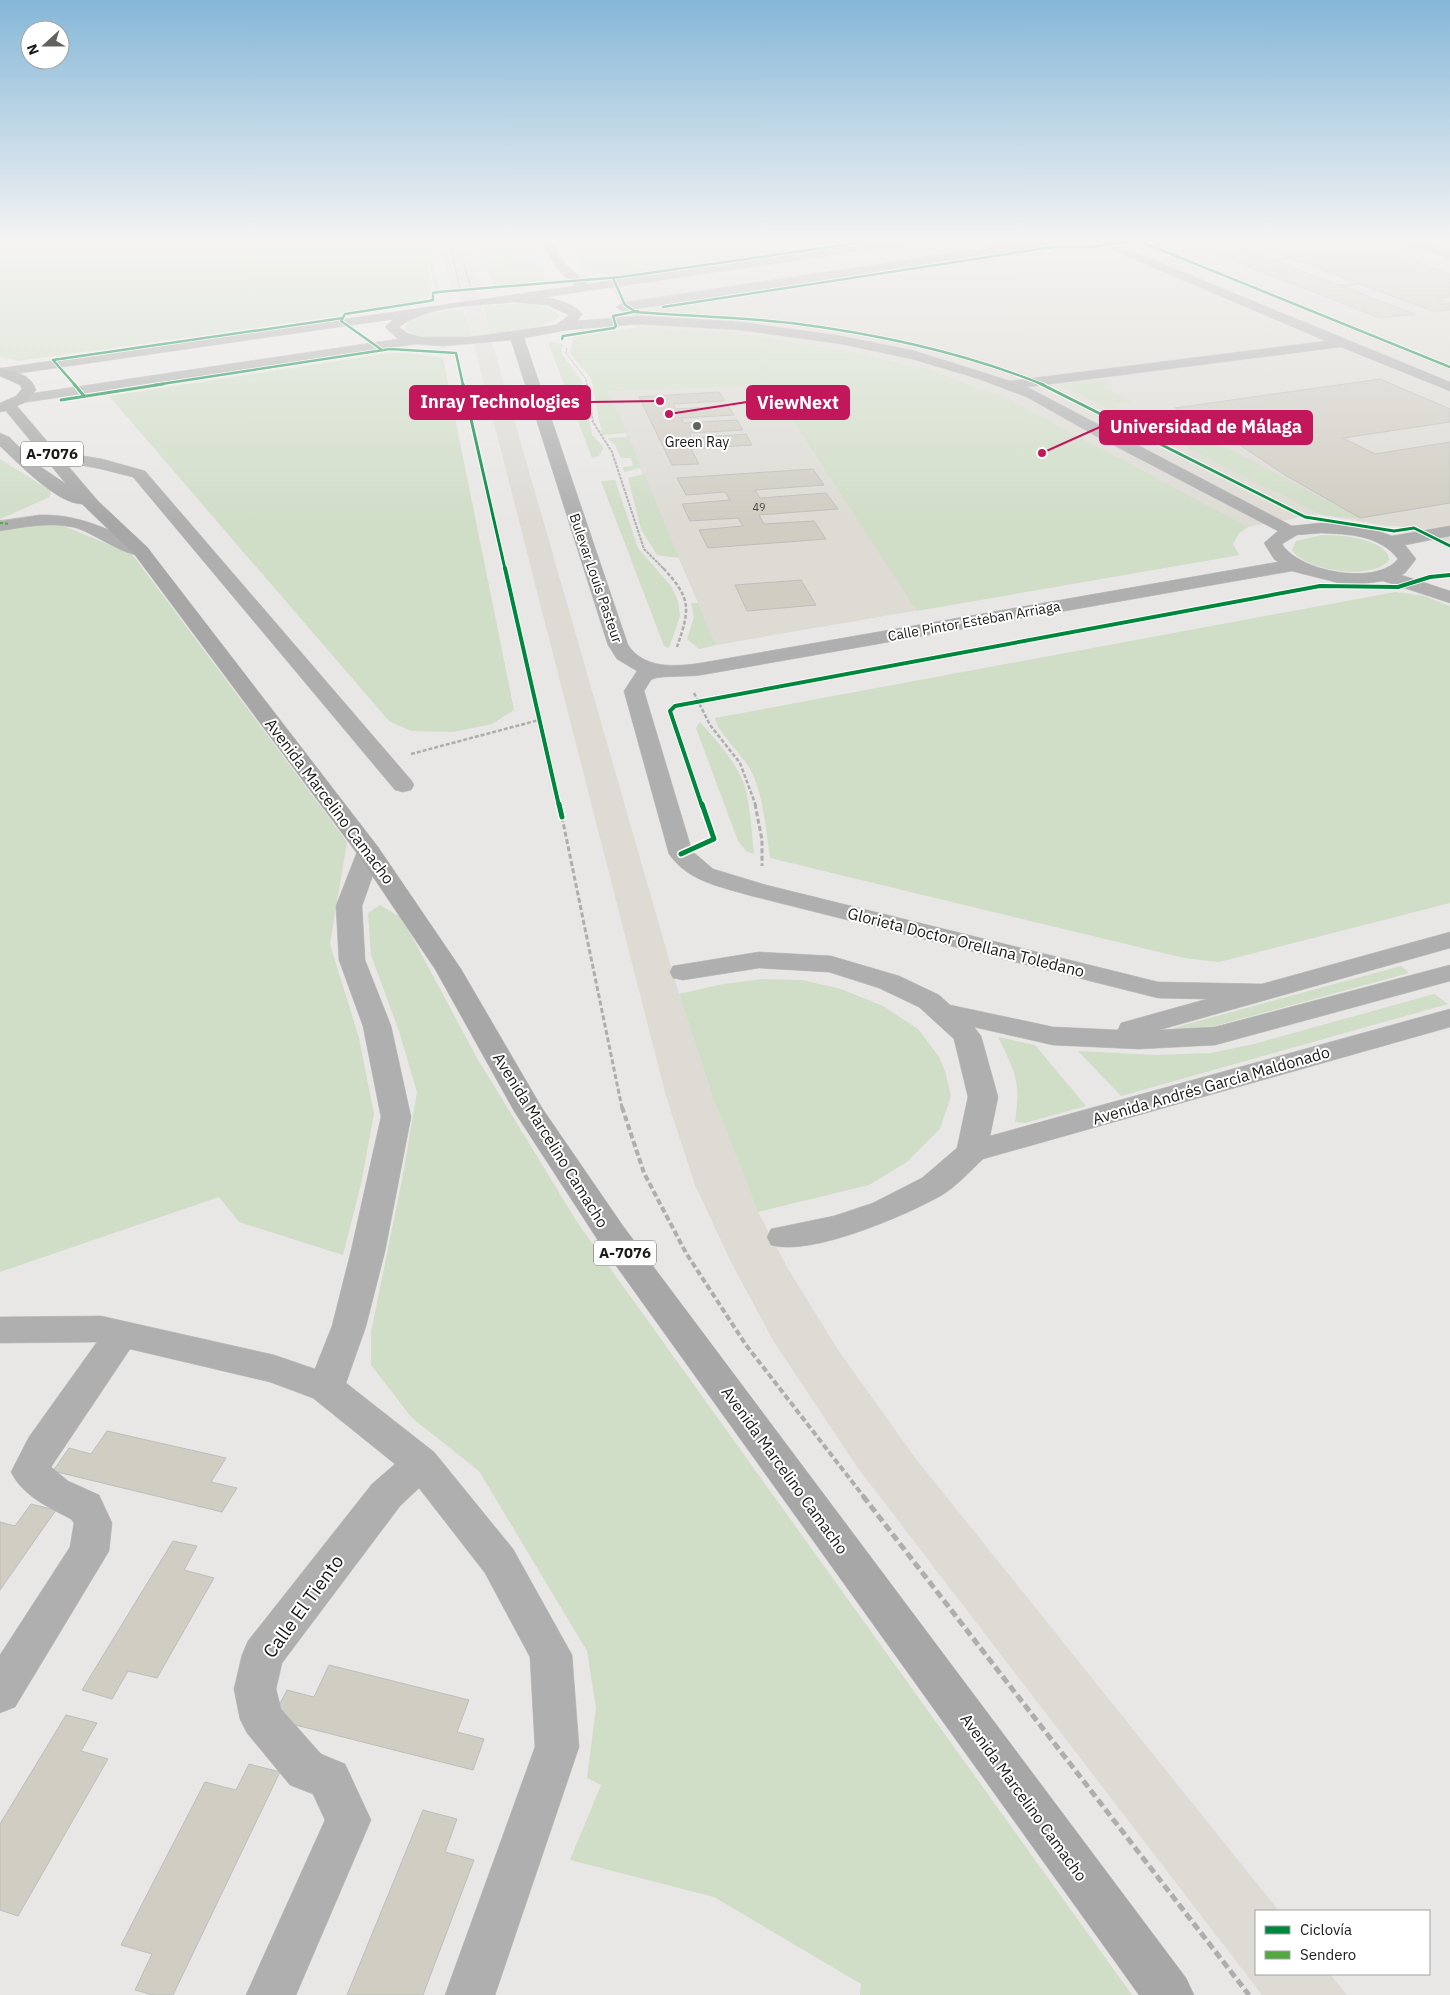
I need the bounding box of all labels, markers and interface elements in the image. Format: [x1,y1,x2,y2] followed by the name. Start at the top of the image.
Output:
[20,20,70,70] north arrow
[23,42,43,58] text: N
[410,386,590,419] callout: Inray Technologies
[747,386,849,419] callout: ViewNext
[420,390,580,413] text: Inray Technologies
[757,391,839,414] text: ViewNext
[1100,411,1312,444] callout: Universidad de Málaga
[1110,415,1302,438] text: Universidad de Málaga
[691,420,703,432] marker: Green Ray
[665,433,729,451] place label: Green Ray
[21,442,83,466] road number: A-7076
[752,500,766,514] house number: 49
[565,511,627,645] street label: Bulevar Louis Pasteur
[886,597,1062,645] street label: Calle Pintor Esteban Arriaga
[261,714,399,888] street label: Avenida Marcelino Camacho
[845,903,1087,981] street label: Glorieta Doctor Orellana Toledano
[1090,1042,1332,1128] street label: Avenida Andrés García Maldonado
[489,1049,613,1231] street label: Avenida Marcelino Camacho
[594,1240,656,1266] road number: A-7076
[717,1382,853,1558] street label: Avenida Marcelino Camacho
[257,1550,349,1662] street label: Calle El Tiento
[956,1709,1092,1885] street label: Avenida Marcelino Camacho
[1255,1910,1430,1975] legend
[1300,1920,1352,1939] text: Ciclovía
[1300,1945,1356,1964] text: Sendero

